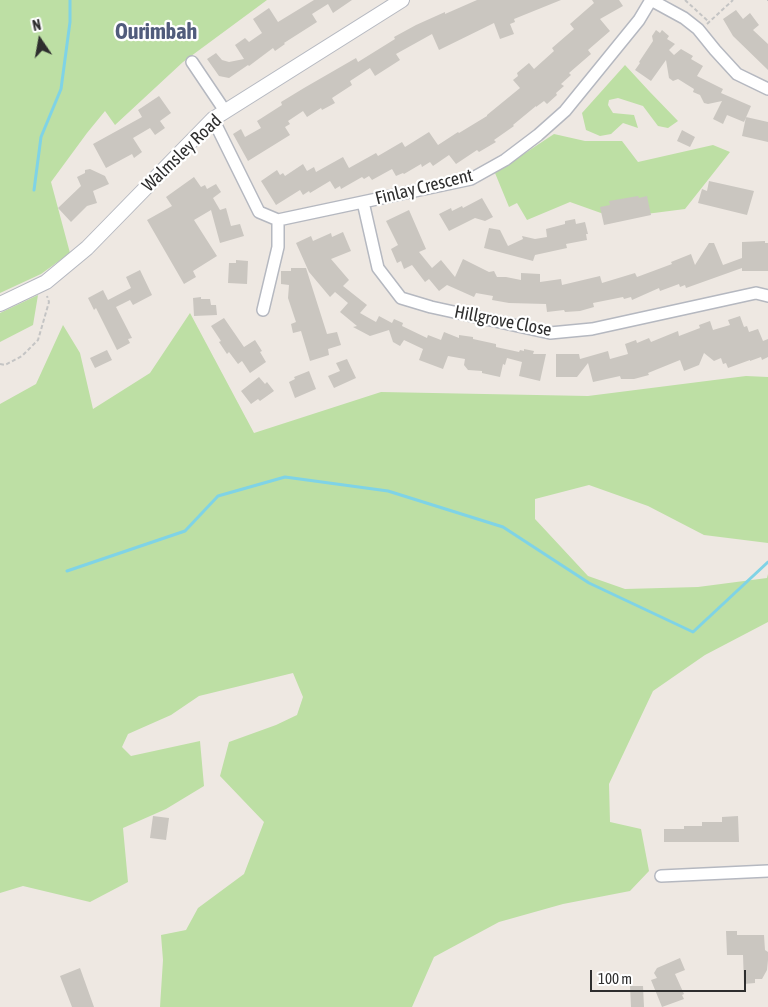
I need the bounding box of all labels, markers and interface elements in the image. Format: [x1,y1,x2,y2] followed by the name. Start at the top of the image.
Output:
[15,15,65,65] north arrow
[31,17,43,34] text: N
[115,19,197,45] district label: Ourimbah
[138,110,226,196] street label: Walmsley Road
[373,164,475,210] street label: Finlay Crescent
[452,301,554,341] street label: Hillgrove Close
[593,960,749,992] scale bar
[598,970,632,987] text: 100 m

